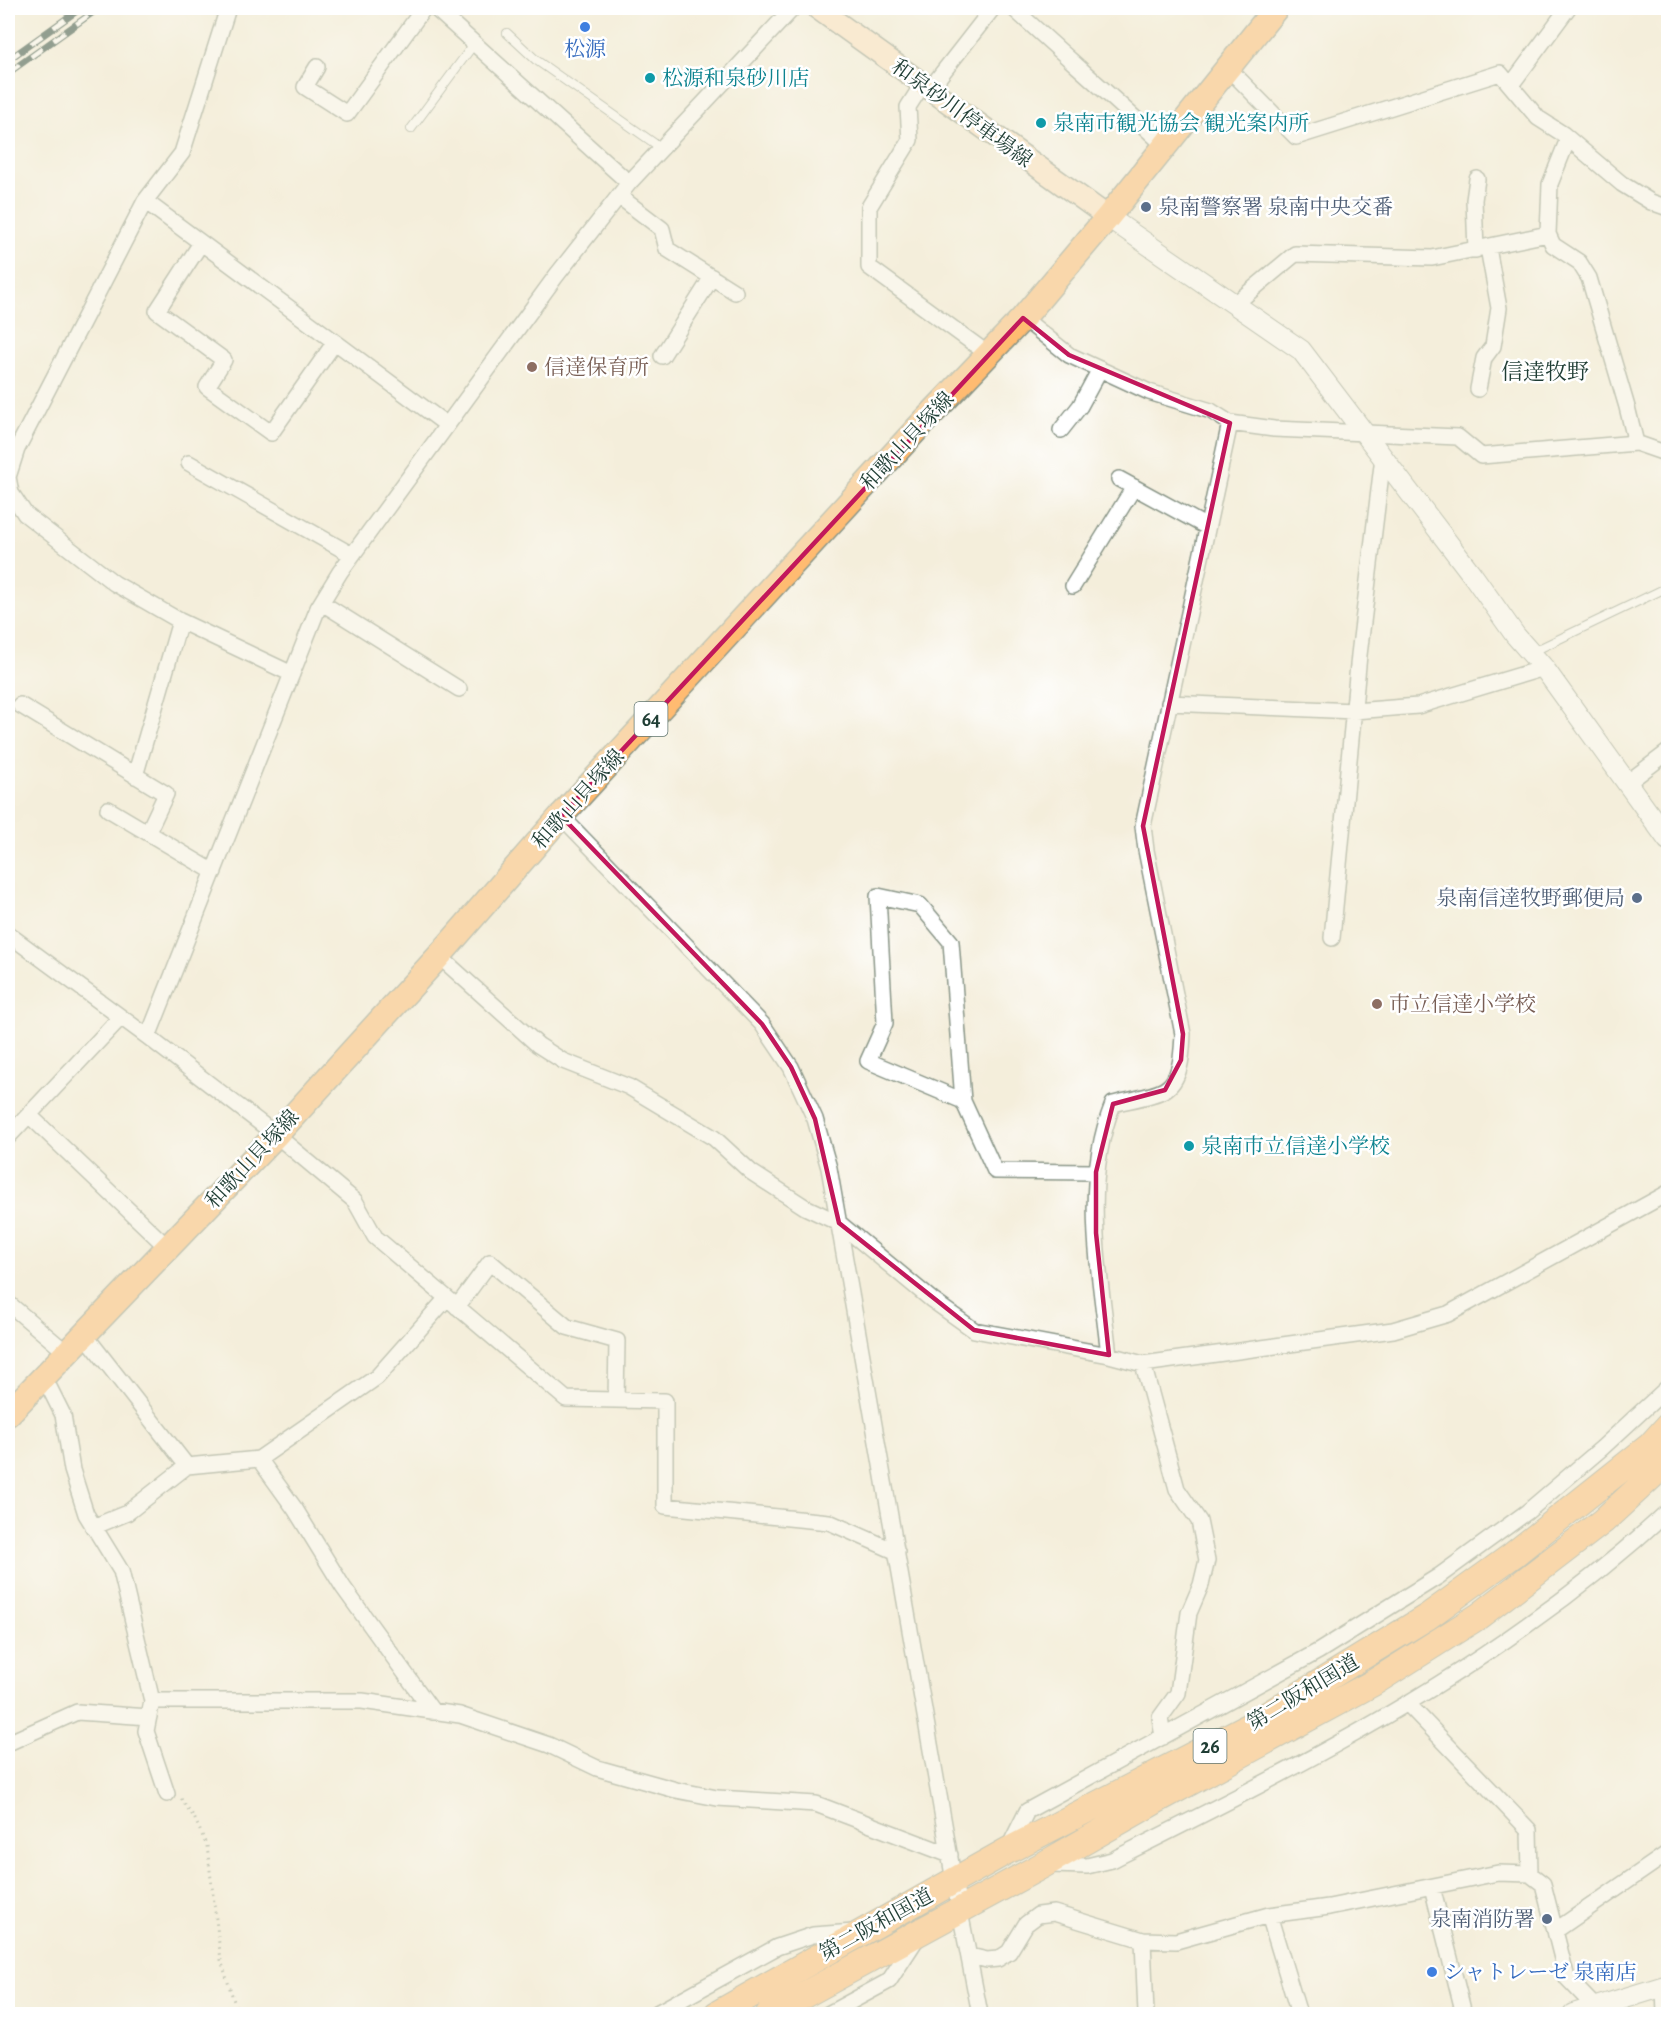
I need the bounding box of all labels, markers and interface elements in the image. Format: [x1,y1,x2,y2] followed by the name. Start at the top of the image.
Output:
[578,20,592,34] marker: 松源
[564,35,606,63] place label: 松源
[886,52,1038,174] street label: 和泉砂川停車場線
[662,64,809,92] place label: 松源和泉砂川店
[643,71,657,85] marker: 松源和泉砂川店
[1053,109,1309,137] place label: 泉南市観光協会 観光案内所
[1034,116,1048,130] marker: 泉南市観光協会 観光案内所
[1158,193,1393,221] place label: 泉南警察署 泉南中央交番
[1139,200,1153,214] marker: 泉南警察署 泉南中央交番
[544,353,649,381] place label: 信達保育所
[1501,357,1589,387] district label: 信達牧野
[525,360,539,374] marker: 信達保育所
[854,385,960,497] street label: 和歌山貝塚線
[634,702,668,736] road number: 64
[525,743,631,855] street label: 和歌山貝塚線
[1436,884,1625,912] place label: 泉南信達牧野郵便局
[1630,891,1644,905] marker: 泉南信達牧野郵便局
[1389,990,1536,1018] place label: 市立信達小学校
[1370,997,1384,1011] marker: 市立信達小学校
[199,1103,305,1215] street label: 和歌山貝塚線
[1201,1132,1390,1160] place label: 泉南市立信達小学校
[1182,1139,1196,1153] marker: 泉南市立信達小学校
[1242,1648,1364,1736] street label: 第二阪和国道
[1194,1729,1226,1763] road number: 26
[814,1881,938,1967] street label: 第二阪和国道
[1430,1905,1535,1933] place label: 泉南消防署
[1540,1912,1554,1926] marker: 泉南消防署
[1444,1958,1636,1986] place label: シャトレーゼ 泉南店
[1425,1965,1439,1979] marker: シャトレーゼ 泉南店

